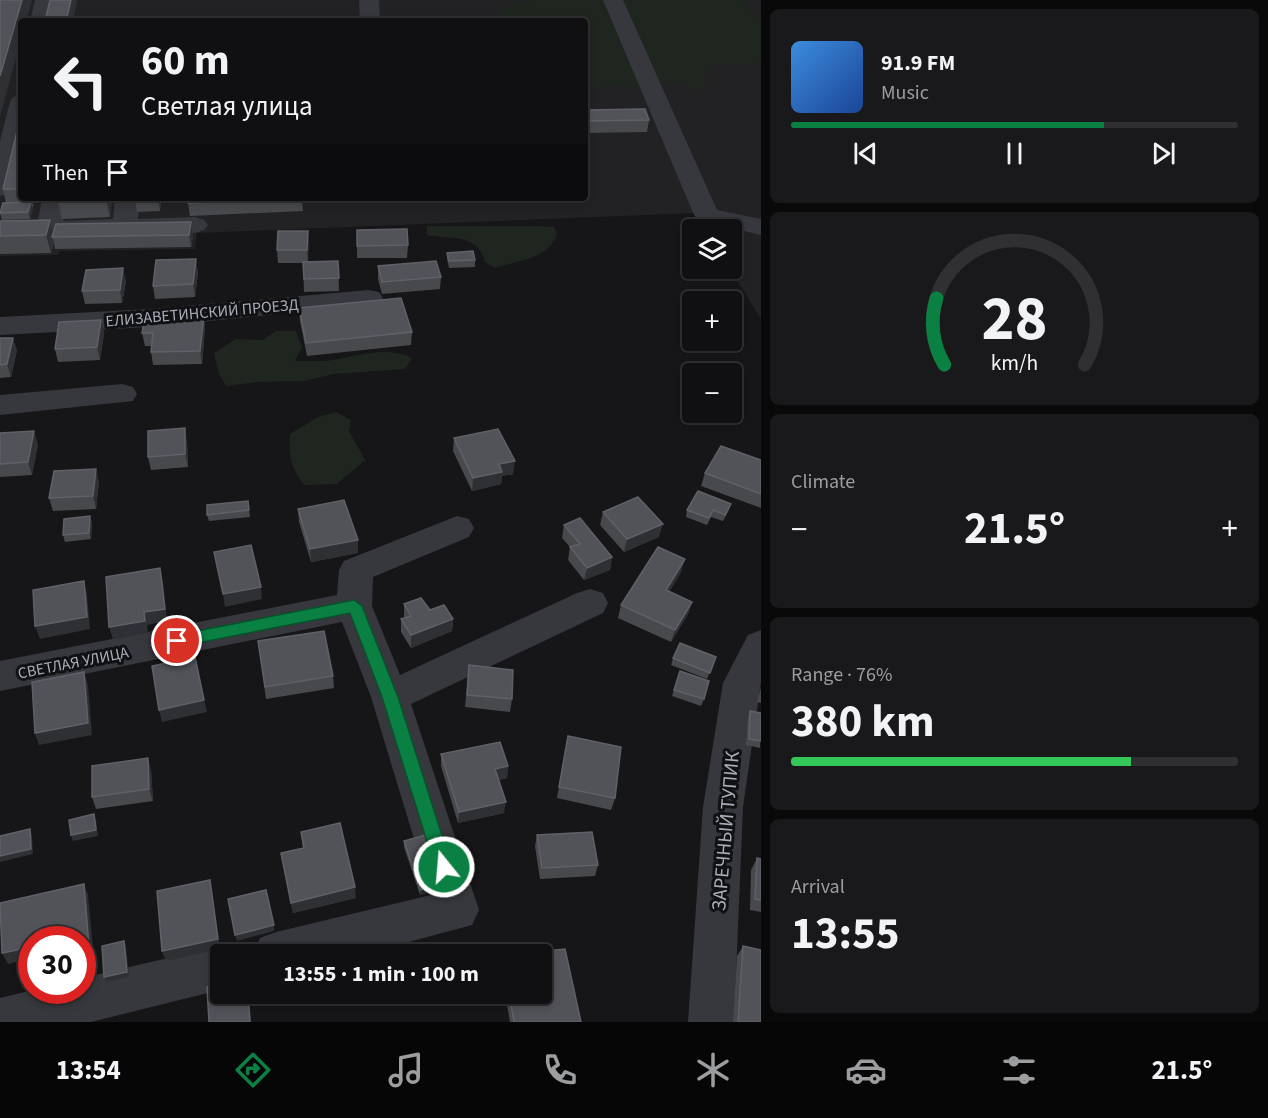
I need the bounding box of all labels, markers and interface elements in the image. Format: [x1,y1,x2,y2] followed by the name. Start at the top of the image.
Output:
[141,31,230,91] text: 60 m
[42,42,120,120] icon: left
[881,47,955,79] text: 91.9 FM
[881,79,929,107] text: Music
[141,87,313,126] text: Светлая улица
[849,137,882,170] icon: previous
[998,137,1031,170] icon: pause
[1147,137,1180,170] icon: next
[101,156,134,189] icon: arrive
[42,157,89,189] text: Then
[682,219,742,423] map controls
[682,219,742,279] button: layers
[982,276,1047,365] text: 28
[682,291,742,351] button: +
[105,294,299,332] street label: ЕЛИЗАВЕТИНСКИЙ ПРОЕЗД
[991,349,1038,380] text: km/h
[682,363,742,423] button: −
[791,468,855,496] text: Climate
[964,497,1065,561] text: 21.5°
[791,506,807,553] text: −
[1222,506,1238,553] text: +
[151,615,202,666] pin
[160,624,193,657] icon: arrive
[16,641,131,685] street label: СВЕТЛАЯ УЛИЦА
[791,661,892,689] text: Range · 76%
[791,690,935,754] text: 380 km
[705,750,747,912] street label: ЗАРЕЧНЫЙ ТУПИК
[412,835,476,899] position arrow
[791,873,845,901] text: Arrival
[791,902,900,966] text: 13:55
[18,926,96,1004] speed limit sign: 30
[283,958,479,990] text: 13:55 · 1 min · 100 m
[232,1049,274,1091] icon: directions
[385,1049,427,1091] icon: music
[539,1049,581,1091] icon: phone
[692,1049,734,1091] icon: climate
[845,1049,887,1091] icon: car
[998,1049,1040,1091] icon: filters
[56,1051,121,1090] text: 13:54
[1152,1051,1212,1090] text: 21.5°

